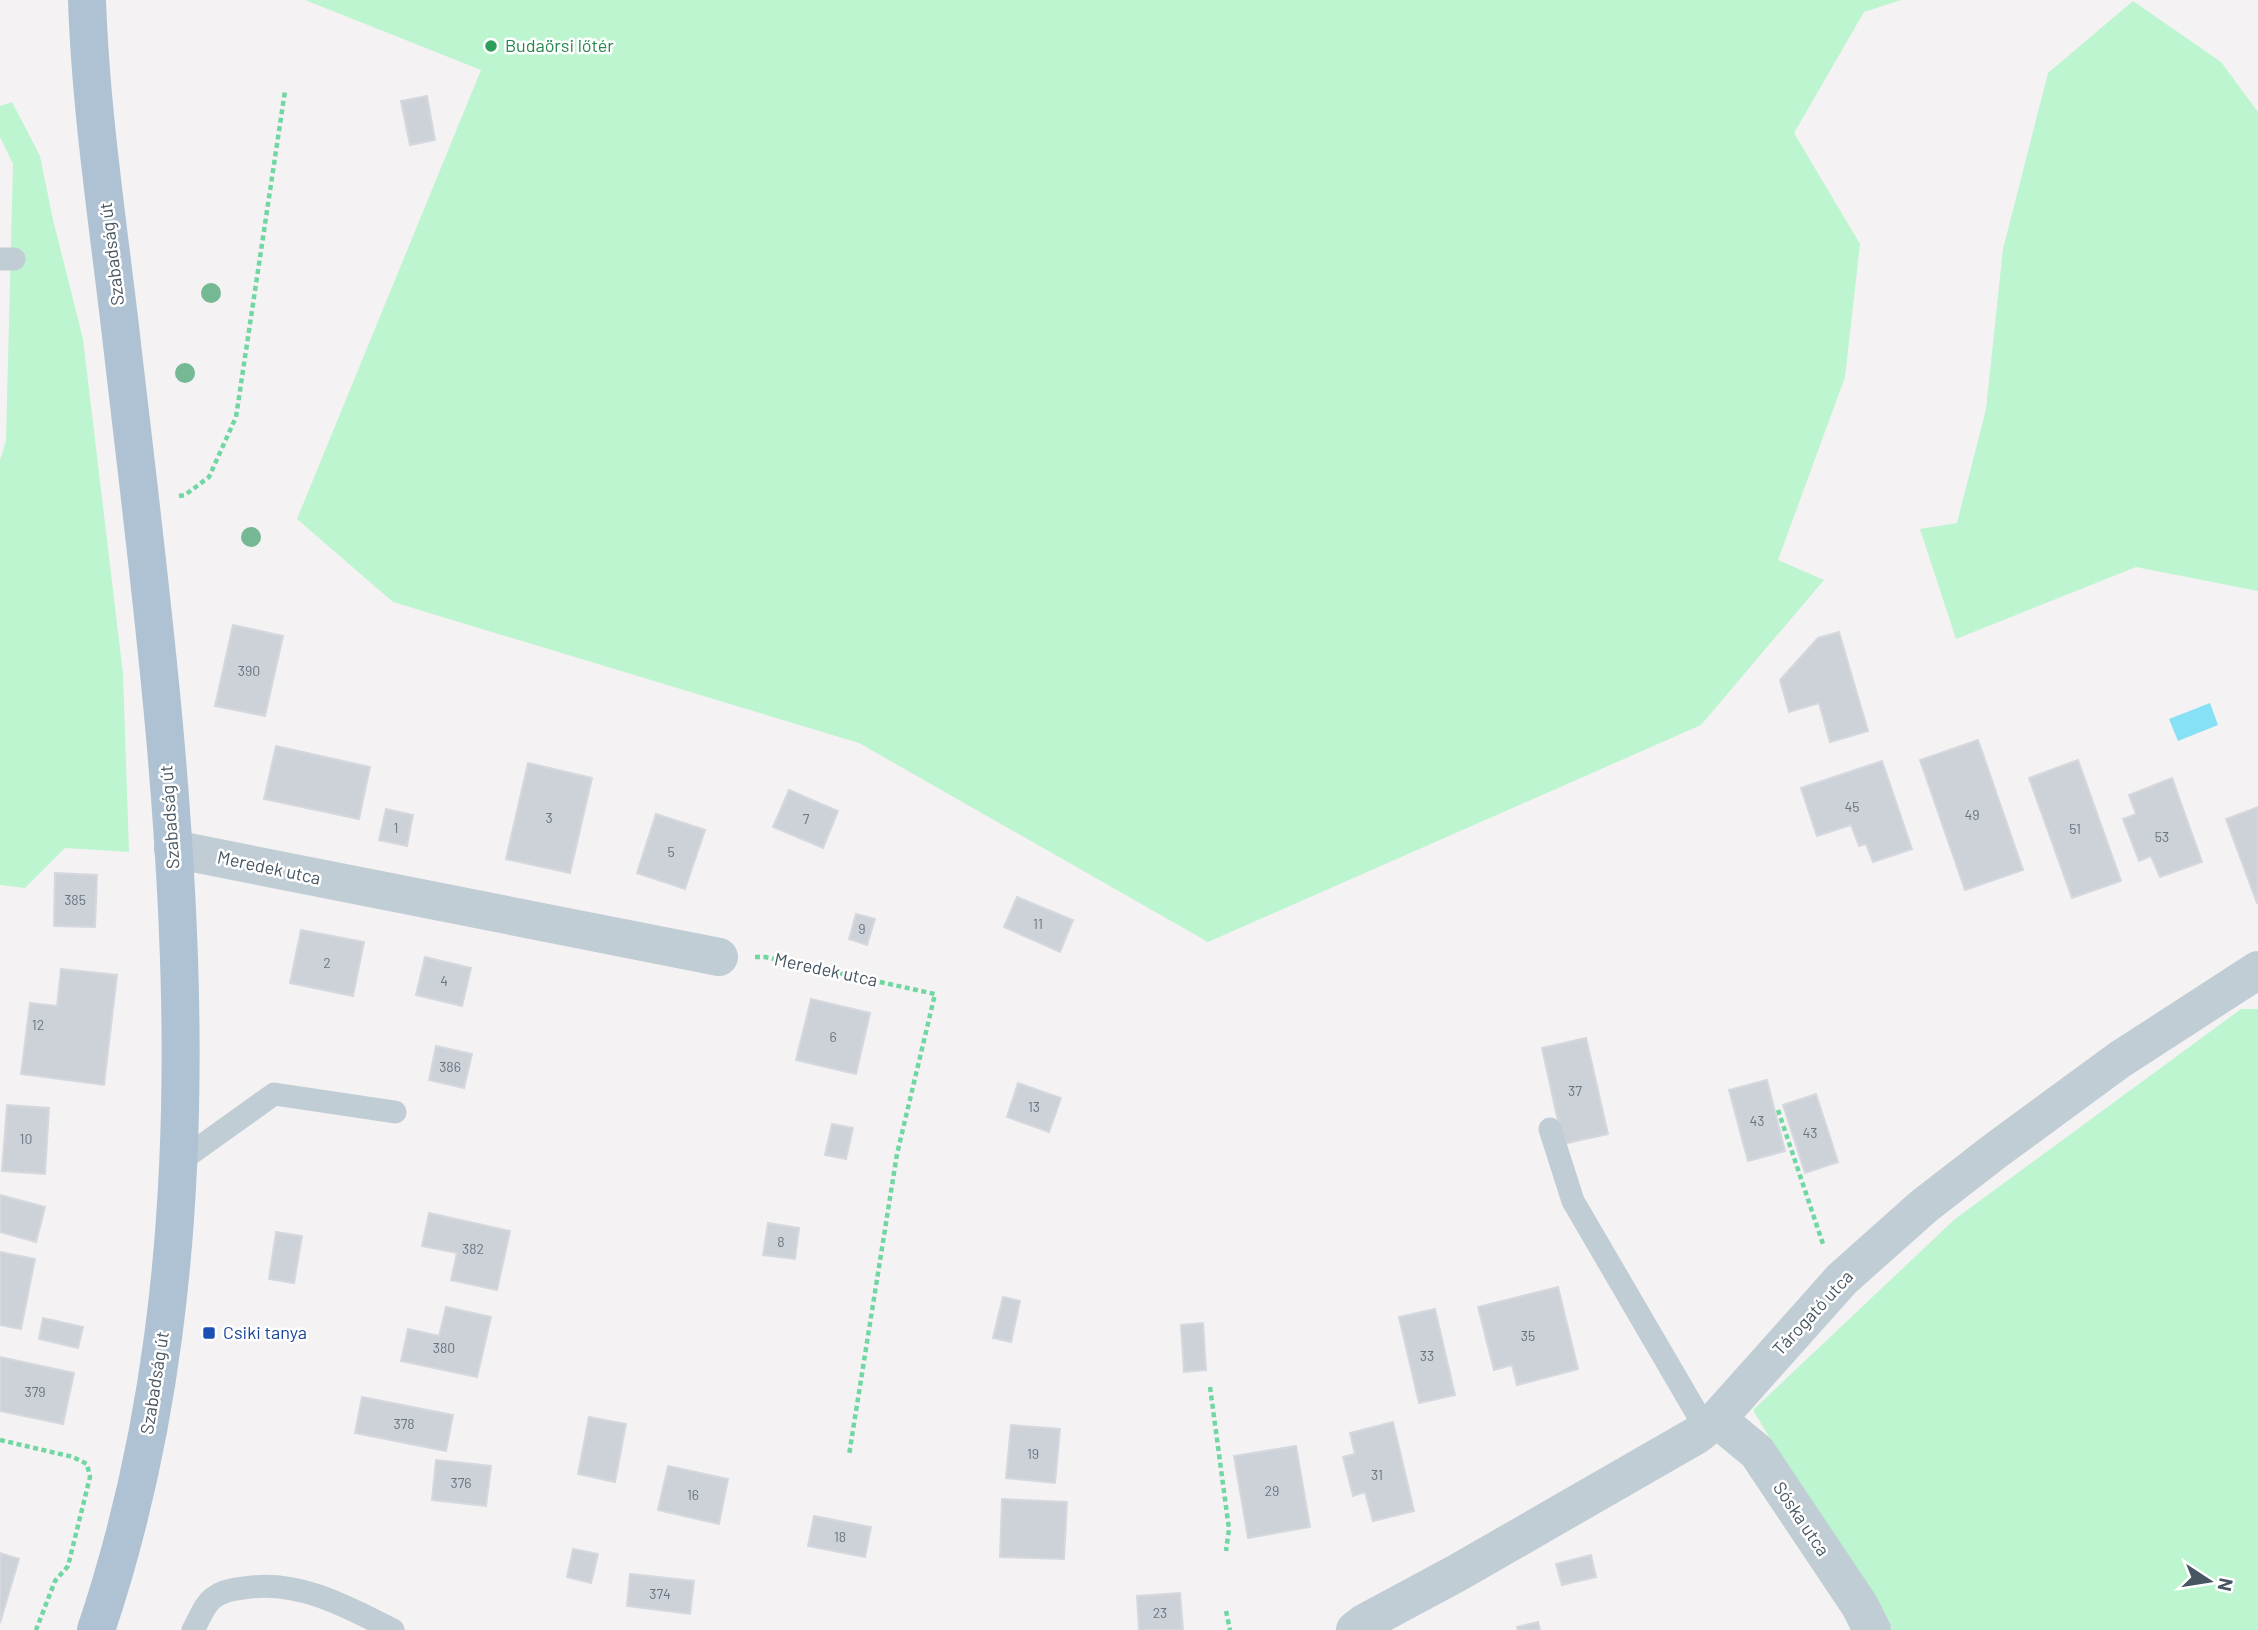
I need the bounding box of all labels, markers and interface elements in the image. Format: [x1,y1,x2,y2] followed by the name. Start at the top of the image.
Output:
[505,34,614,56] place label: Budaörsi lőtér
[483,38,499,54] marker: Budaörsi lőtér
[94,201,128,307] street label: Szabadság út
[238,662,260,679] house number: 390
[154,764,184,870] street label: Szabadság út
[1845,798,1859,815] house number: 45
[1964,806,1980,823] house number: 49
[545,809,553,826] house number: 3
[803,810,810,827] house number: 7
[394,819,398,836] house number: 1
[2069,820,2081,837] house number: 51
[2155,828,2169,845] house number: 53
[667,843,675,860] house number: 5
[216,845,323,889] street label: Meredek utca
[64,891,86,908] house number: 385
[1033,915,1043,932] house number: 11
[858,920,866,937] house number: 9
[773,947,880,991] street label: Meredek utca
[323,954,331,971] house number: 2
[440,972,448,989] house number: 4
[32,1016,44,1033] house number: 12
[829,1028,837,1045] house number: 6
[439,1058,461,1075] house number: 386
[1568,1082,1582,1099] house number: 37
[1028,1098,1040,1115] house number: 13
[1750,1112,1764,1129] house number: 43
[1803,1124,1817,1141] house number: 43
[20,1130,32,1147] house number: 10
[777,1233,785,1250] house number: 8
[462,1240,484,1257] house number: 382
[1767,1265,1857,1359] street label: Tárogató utca
[223,1321,307,1343] place label: Csiki tanya
[201,1325,217,1341] marker: Csiki tanya
[1521,1327,1535,1344] house number: 35
[135,1330,173,1436] street label: Szabadság út
[433,1339,455,1356] house number: 380
[1420,1347,1434,1364] house number: 33
[24,1383,46,1400] house number: 379
[393,1415,415,1432] house number: 378
[1027,1445,1039,1462] house number: 19
[1371,1466,1383,1483] house number: 31
[450,1474,472,1491] house number: 376
[1769,1477,1835,1560] street label: Sóska utca
[1265,1482,1279,1499] house number: 29
[687,1486,699,1503] house number: 16
[834,1528,846,1545] house number: 18
[2174,1546,2244,1616] north arrow
[2214,1576,2239,1593] text: N
[649,1585,671,1602] house number: 374
[1153,1604,1167,1621] house number: 23

